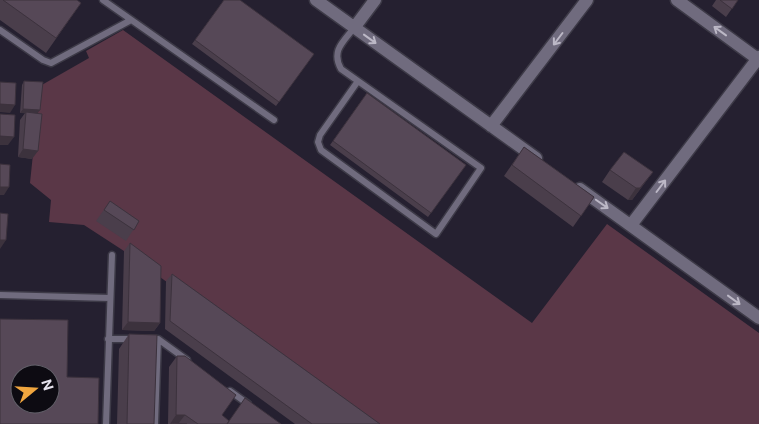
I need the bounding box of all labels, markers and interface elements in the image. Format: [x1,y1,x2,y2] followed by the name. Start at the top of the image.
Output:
[713,26,727,36] one-way arrow
[552,32,563,45] one-way arrow
[363,34,377,44] one-way arrow
[655,180,666,193] one-way arrow
[595,199,608,210] one-way arrow
[727,295,741,305] one-way arrow
[10,364,60,414] north arrow
[38,377,57,393] text: N

